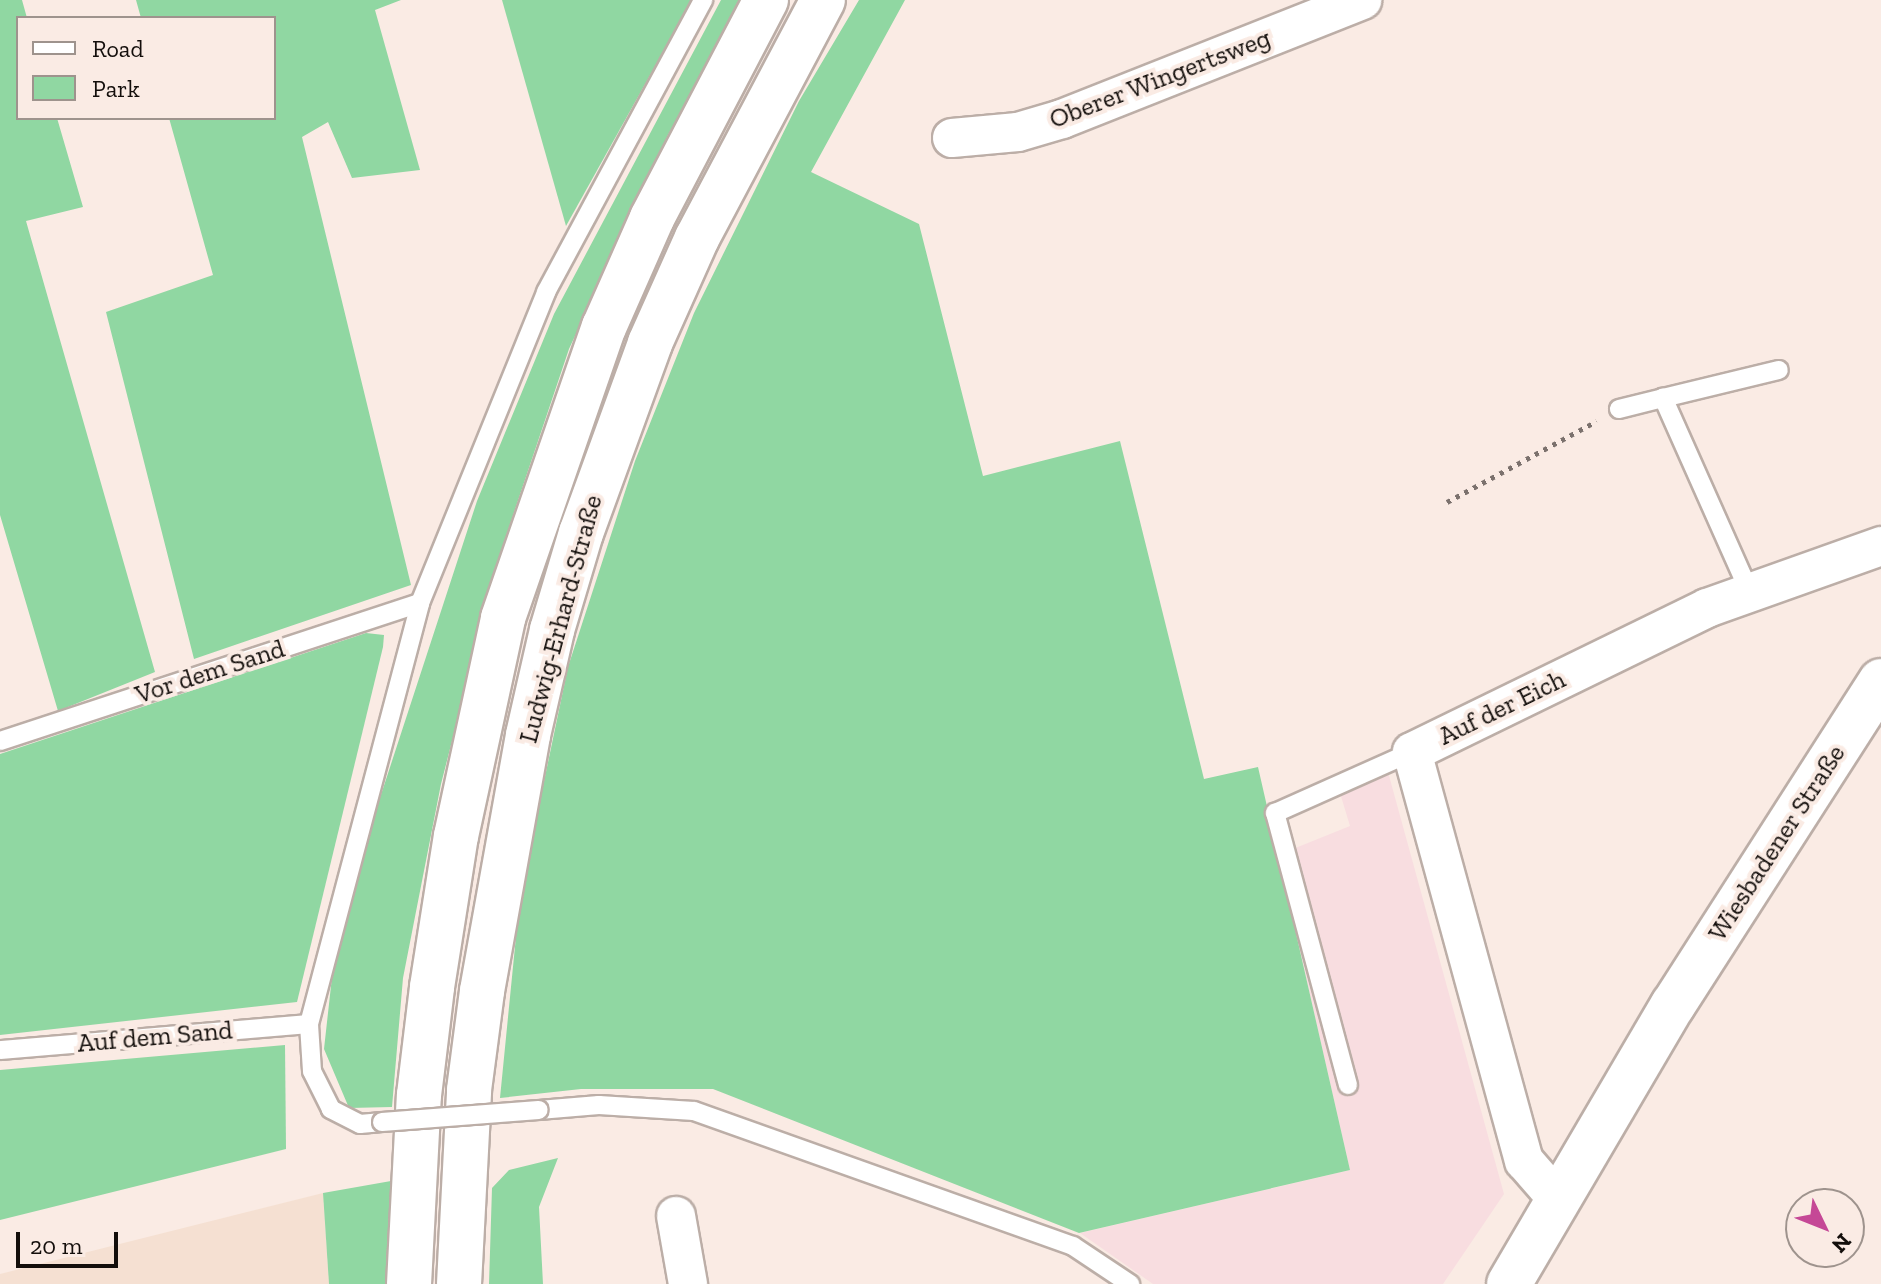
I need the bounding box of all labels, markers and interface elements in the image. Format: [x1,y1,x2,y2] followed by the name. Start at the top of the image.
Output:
[16,16,276,120] legend
[1045,22,1275,136] street label: Oberer Wingertsweg
[92,34,144,63] text: Road
[92,74,140,103] text: Park
[513,492,609,746] street label: Ludwig-Erhard-Straße
[131,633,289,711] street label: Vor dem Sand
[1433,664,1571,752] street label: Auf der Eich
[1702,739,1852,947] street label: Wiesbadener Straße
[76,1015,234,1059] street label: Auf dem Sand
[1785,1188,1865,1268] north arrow
[20,1216,122,1266] scale bar
[1826,1228,1857,1259] text: N
[30,1231,82,1260] text: 20 m

